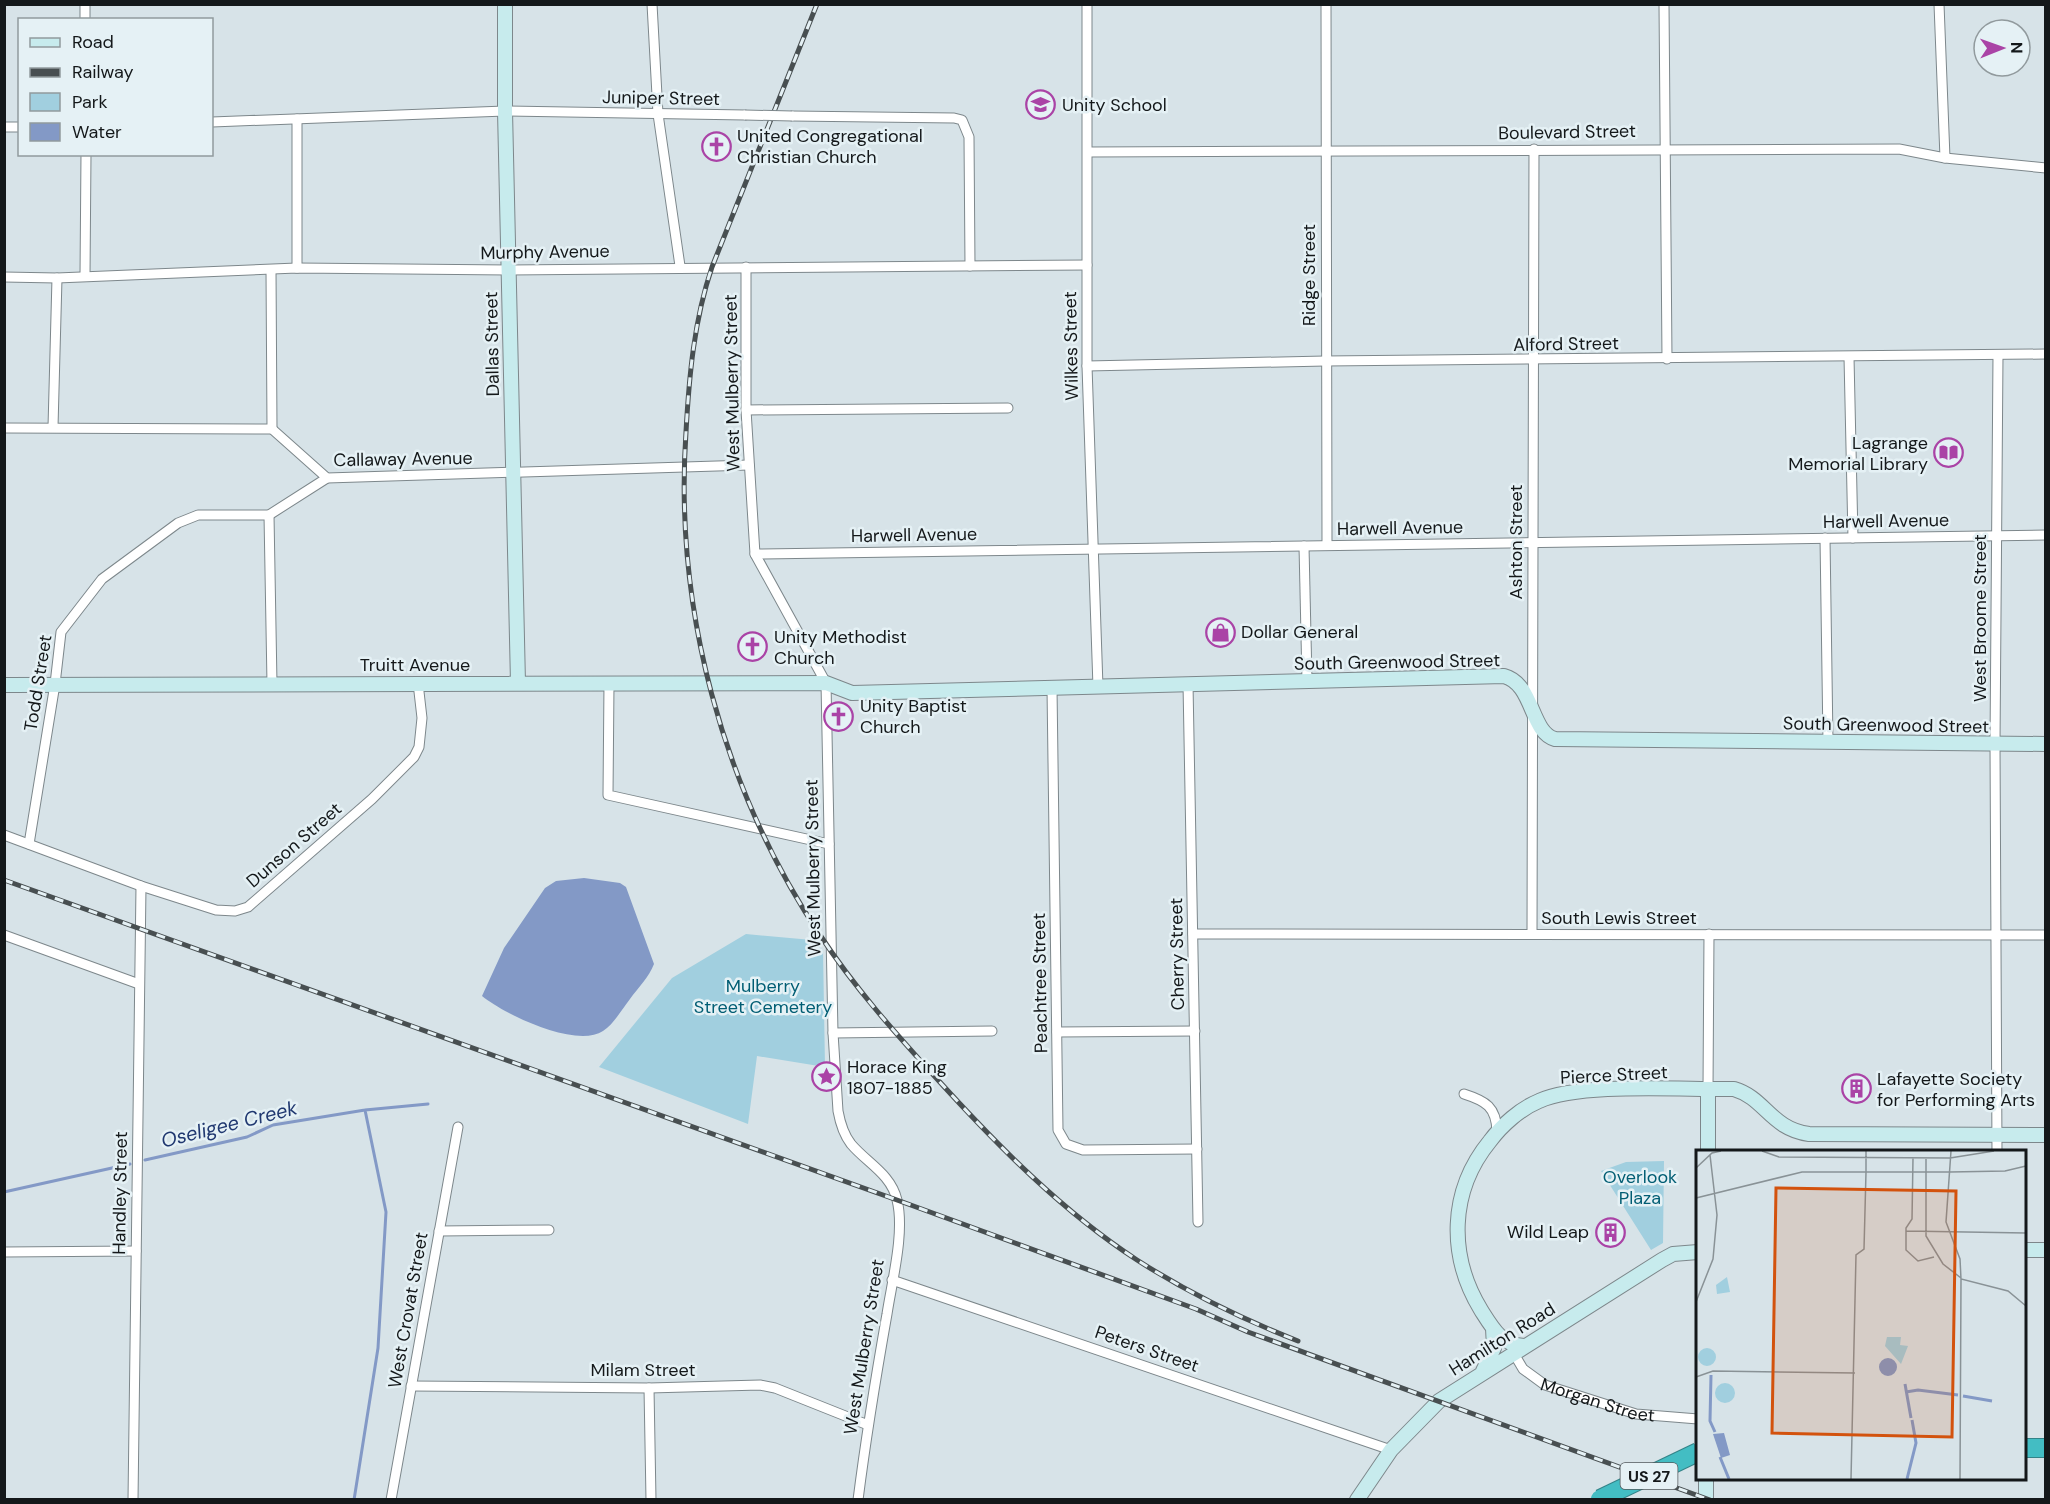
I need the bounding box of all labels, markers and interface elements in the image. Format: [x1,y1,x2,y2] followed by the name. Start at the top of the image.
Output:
[18,18,213,156] legend
[1972,18,2032,78] north arrow
[72,30,114,54] text: Road
[2006,42,2027,54] text: N
[72,60,134,84] text: Railway
[602,85,720,111] street label: Juniper Street
[1025,89,1057,121] school or university icon: Unity School
[72,90,108,114] text: Park
[1062,93,1167,117] place label: Unity School
[1498,119,1636,145] street label: Boulevard Street
[72,120,122,144] text: Water
[737,124,923,169] place label: United Congregational Christian Church
[700,130,732,162] church icon: United Congregational Christian Church
[1297,224,1321,326] street label: Ridge Street
[480,239,610,265] street label: Murphy Avenue
[479,291,505,397] street label: Dallas Street
[1058,291,1084,401] street label: Wilkes Street
[718,294,746,472] street label: West Mulberry Street
[1513,331,1619,357] street label: Alford Street
[1788,431,1928,476] place label: Lagrange Memorial Library
[1933,437,1965,469] library icon: Lagrange Memorial Library
[333,446,473,472] street label: Callaway Avenue
[1504,485,1528,599] street label: Ashton Street
[1823,508,1949,534] street label: Harwell Avenue
[1337,515,1463,541] street label: Harwell Avenue
[851,522,977,548] street label: Harwell Avenue
[1968,534,1992,702] street label: West Broome Street
[1204,616,1236,648] shop icon: Dollar General
[1241,620,1358,644] place label: Dollar General
[774,625,907,670] place label: Unity Methodist Church
[737,631,769,663] church icon: Unity Methodist Church
[19,633,57,733] street label: Todd Street
[1294,648,1500,676] street label: South Greenwood Street
[360,653,470,677] street label: Truitt Avenue
[860,694,967,739] place label: Unity Baptist Church
[823,700,855,732] church icon: Unity Baptist Church
[1783,711,1989,739] street label: South Greenwood Street
[799,779,827,957] street label: West Mulberry Street
[241,797,347,893] street label: Dunson Street
[1164,897,1190,1011] street label: Cherry Street
[1541,906,1697,930] street label: South Lewis Street
[1027,913,1053,1053] street label: Peachtree Street
[694,974,832,1019] park label: Mulberry Street Cemetery
[847,1055,947,1100] place label: Horace King 1807-1885
[1560,1060,1668,1090] street label: Pierce Street
[810,1061,842,1093] place icon: Horace King 1807-1885
[1877,1067,2035,1112] place label: Lafayette Society for Performing Arts
[1840,1073,1872,1105] building icon: Lafayette Society for Performing Arts
[158,1094,301,1154] water label: Oseligee Creek
[107,1131,133,1255] street label: Handley Street
[1696,1150,2026,1480] inset map
[1603,1165,1677,1210] park label: Overlook Plaza
[1594,1216,1626,1248] building icon: Wild Leap
[1507,1220,1589,1244] place label: Wild Leap
[382,1230,434,1390] street label: West Crovat Street
[838,1258,890,1436] street label: West Mulberry Street
[1444,1297,1560,1381] street label: Hamilton Road
[1092,1320,1202,1378] street label: Peters Street
[590,1358,696,1382] street label: Milam Street
[1537,1372,1656,1427] street label: Morgan Street
[1620,1463,1678,1489] road number: US 27

